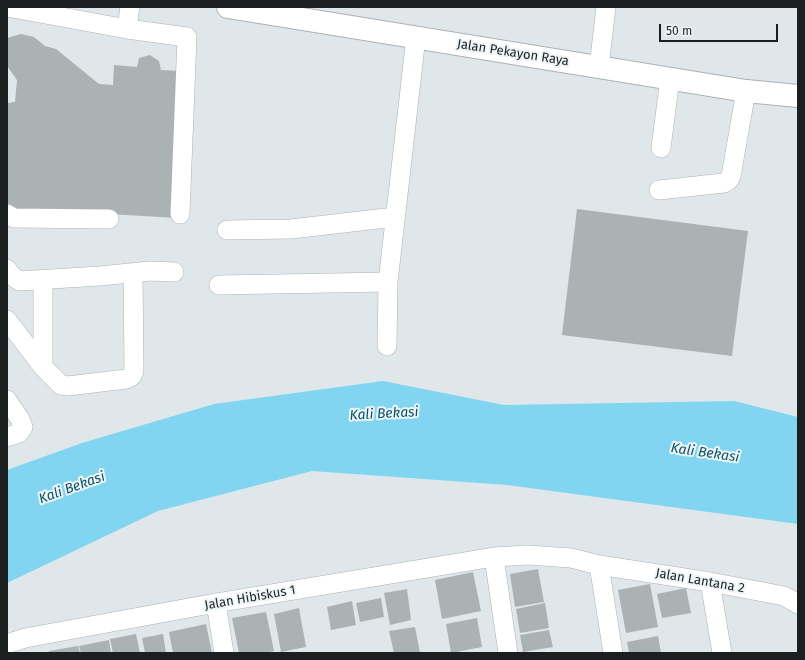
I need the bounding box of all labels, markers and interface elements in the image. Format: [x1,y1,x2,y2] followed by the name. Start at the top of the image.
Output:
[661,16,780,42] scale bar
[666,24,692,38] text: 50 m
[456,36,570,70] street label: Jalan Pekayon Raya
[349,404,419,424] water label: Kali Bekasi
[670,440,740,466] water label: Kali Bekasi
[37,468,107,508] water label: Kali Bekasi
[654,565,746,597] street label: Jalan Lantana 2
[203,582,297,614] street label: Jalan Hibiskus 1

